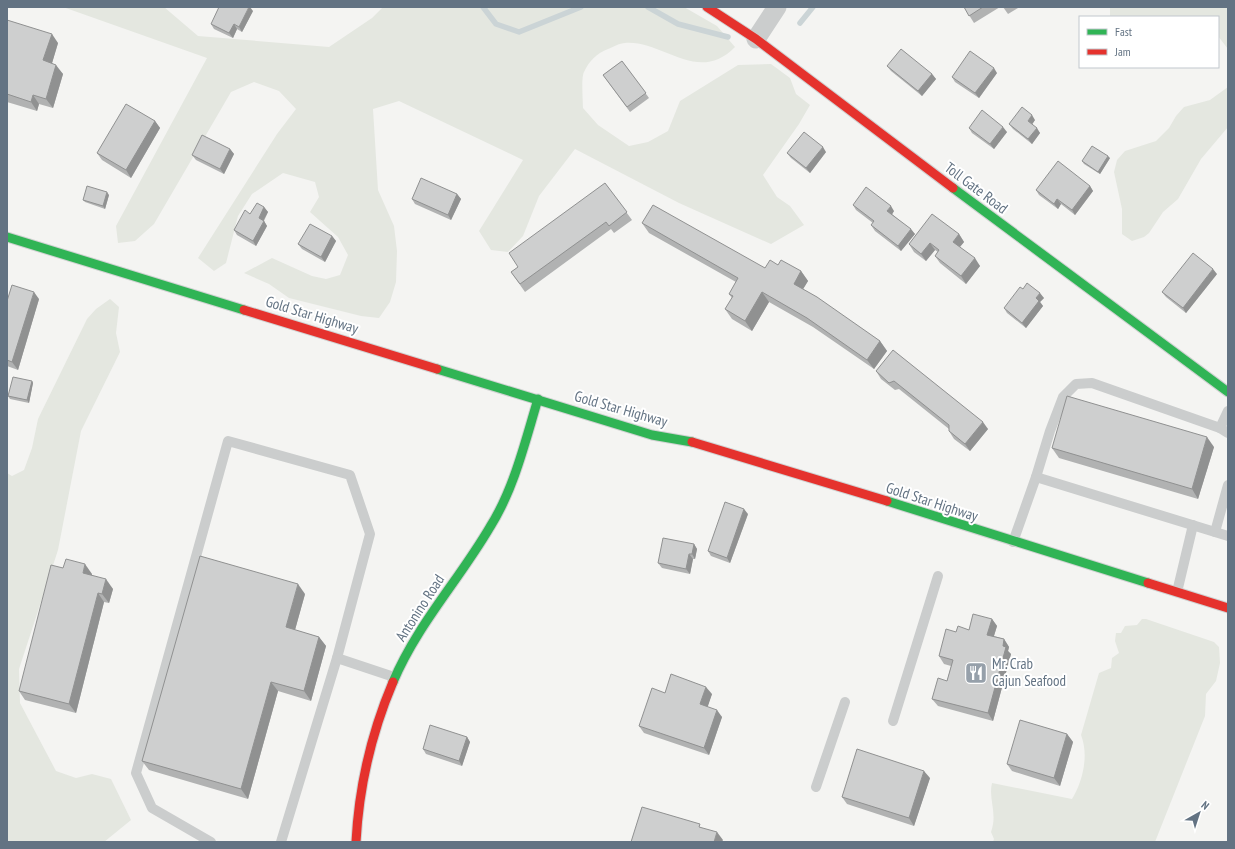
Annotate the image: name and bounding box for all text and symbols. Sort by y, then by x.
legend [1079,16,1219,68]
text: Fast [1115,24,1133,39]
text: Jam [1114,44,1131,59]
street label: Toll Gate Road [941,158,1012,218]
street label: Gold Star Highway [264,291,361,338]
street label: Gold Star Highway [573,386,670,431]
street label: Gold Star Highway [884,478,981,525]
street label: Antonino Road [391,571,448,645]
place label: Mr. Crab Cajun Seafood [992,654,1066,690]
restaurant icon: Mr. Crab Cajun Seafood [963,660,989,686]
north arrow [1179,793,1219,833]
text: N [1199,798,1212,813]

